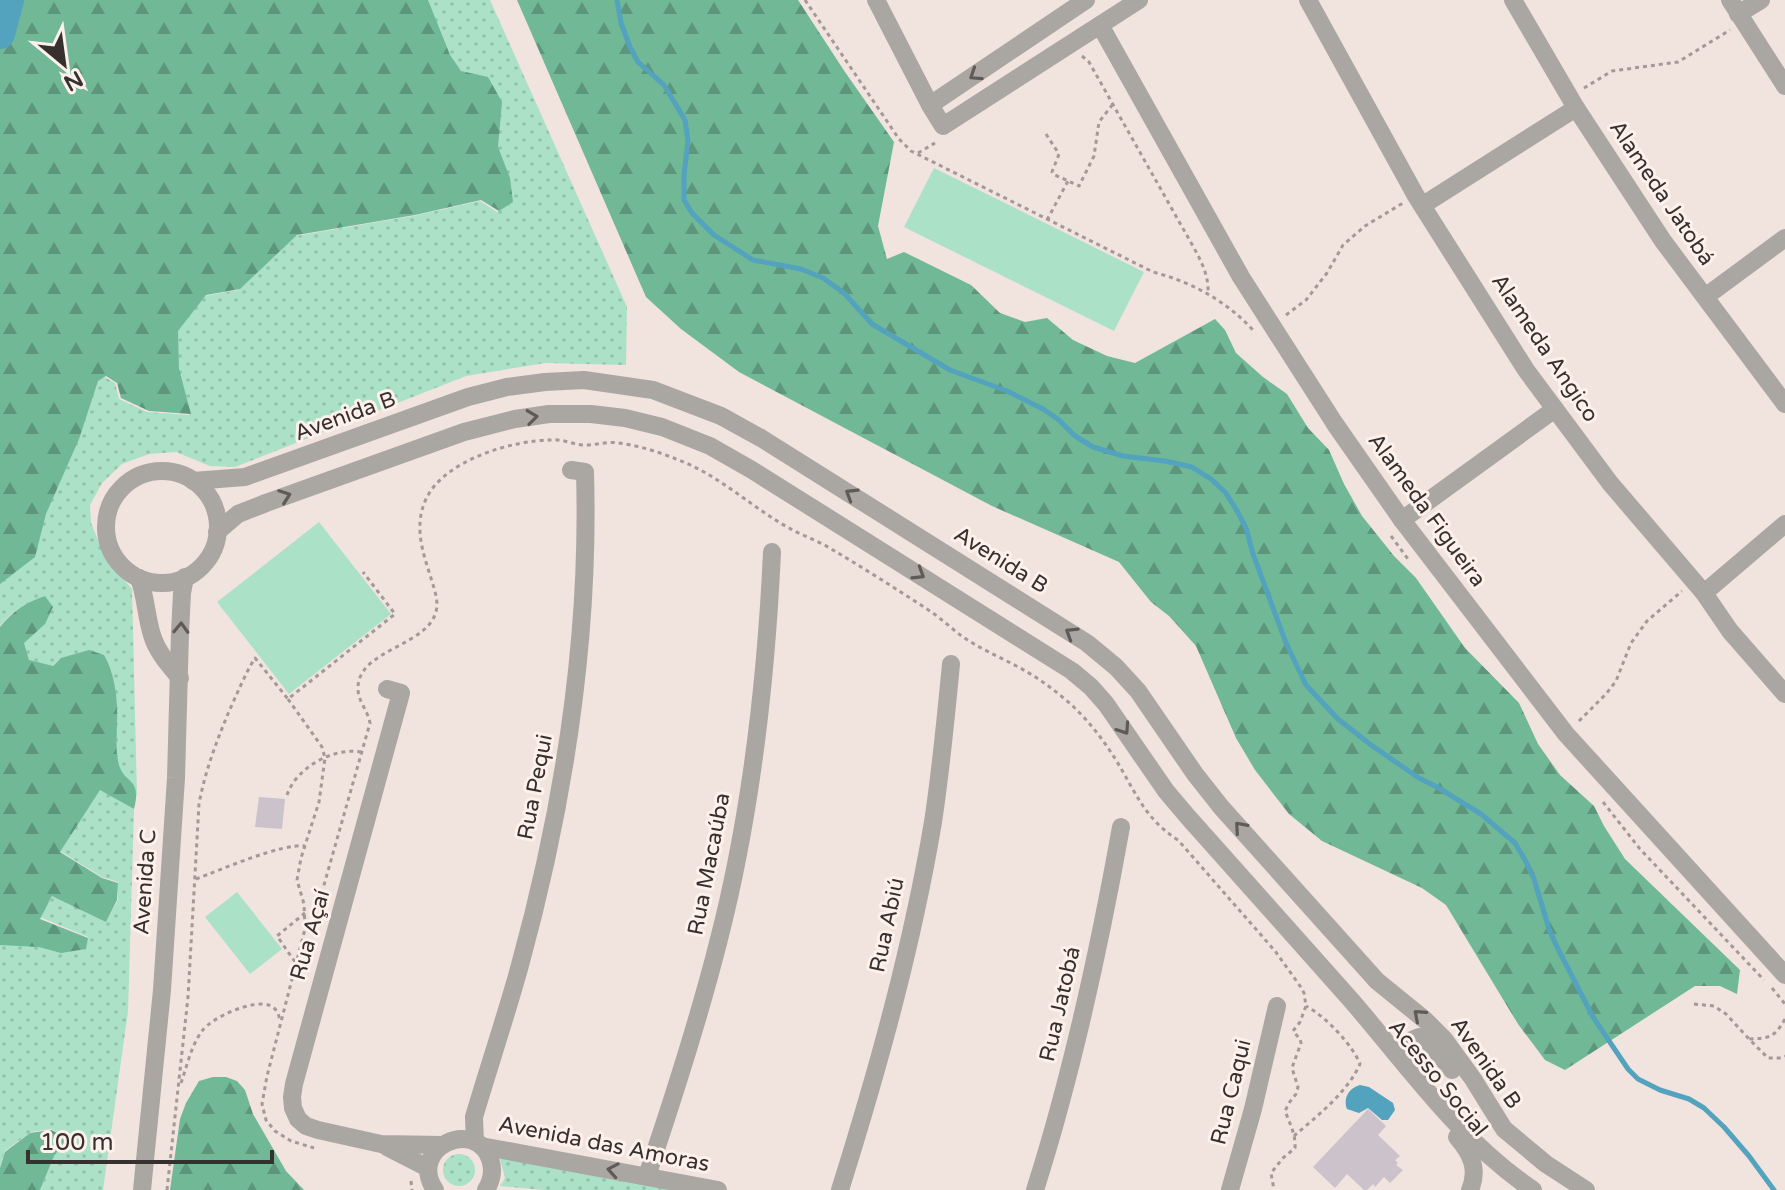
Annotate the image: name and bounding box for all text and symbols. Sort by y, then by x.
north arrow [24,24,104,104]
text: N [59,65,87,96]
one-way arrow [970,65,984,80]
street label: Alameda Jatobá [1604,116,1720,270]
street label: Alameda Angico [1486,269,1604,427]
street label: Avenida B [291,386,399,446]
one-way arrow [526,408,539,425]
street label: Alameda Figueira [1363,428,1491,592]
one-way arrow [277,489,291,506]
one-way arrow [845,489,860,504]
street label: Avenida B [949,521,1053,599]
one-way arrow [910,564,925,579]
one-way arrow [172,621,189,634]
one-way arrow [1065,627,1080,642]
one-way arrow [1115,720,1130,734]
street label: Rua Pequi [512,732,558,842]
street label: Rua Macaúba [682,791,736,937]
one-way arrow [1235,822,1249,837]
street label: Avenida C [128,828,162,936]
street label: Rua Abiú [864,875,910,975]
street label: Rua Açaí [285,887,335,983]
street label: Rua Jatobá [1034,944,1086,1064]
one-way arrow [1413,1010,1428,1025]
street label: Avenida B [1445,1012,1527,1114]
street label: Acesso Social [1383,1014,1493,1142]
street label: Rua Caqui [1205,1037,1257,1147]
street label: Avenida das Amoras [496,1111,712,1177]
scale bar [28,1114,272,1164]
text: 100 m [40,1128,114,1157]
one-way arrow [607,1162,620,1179]

